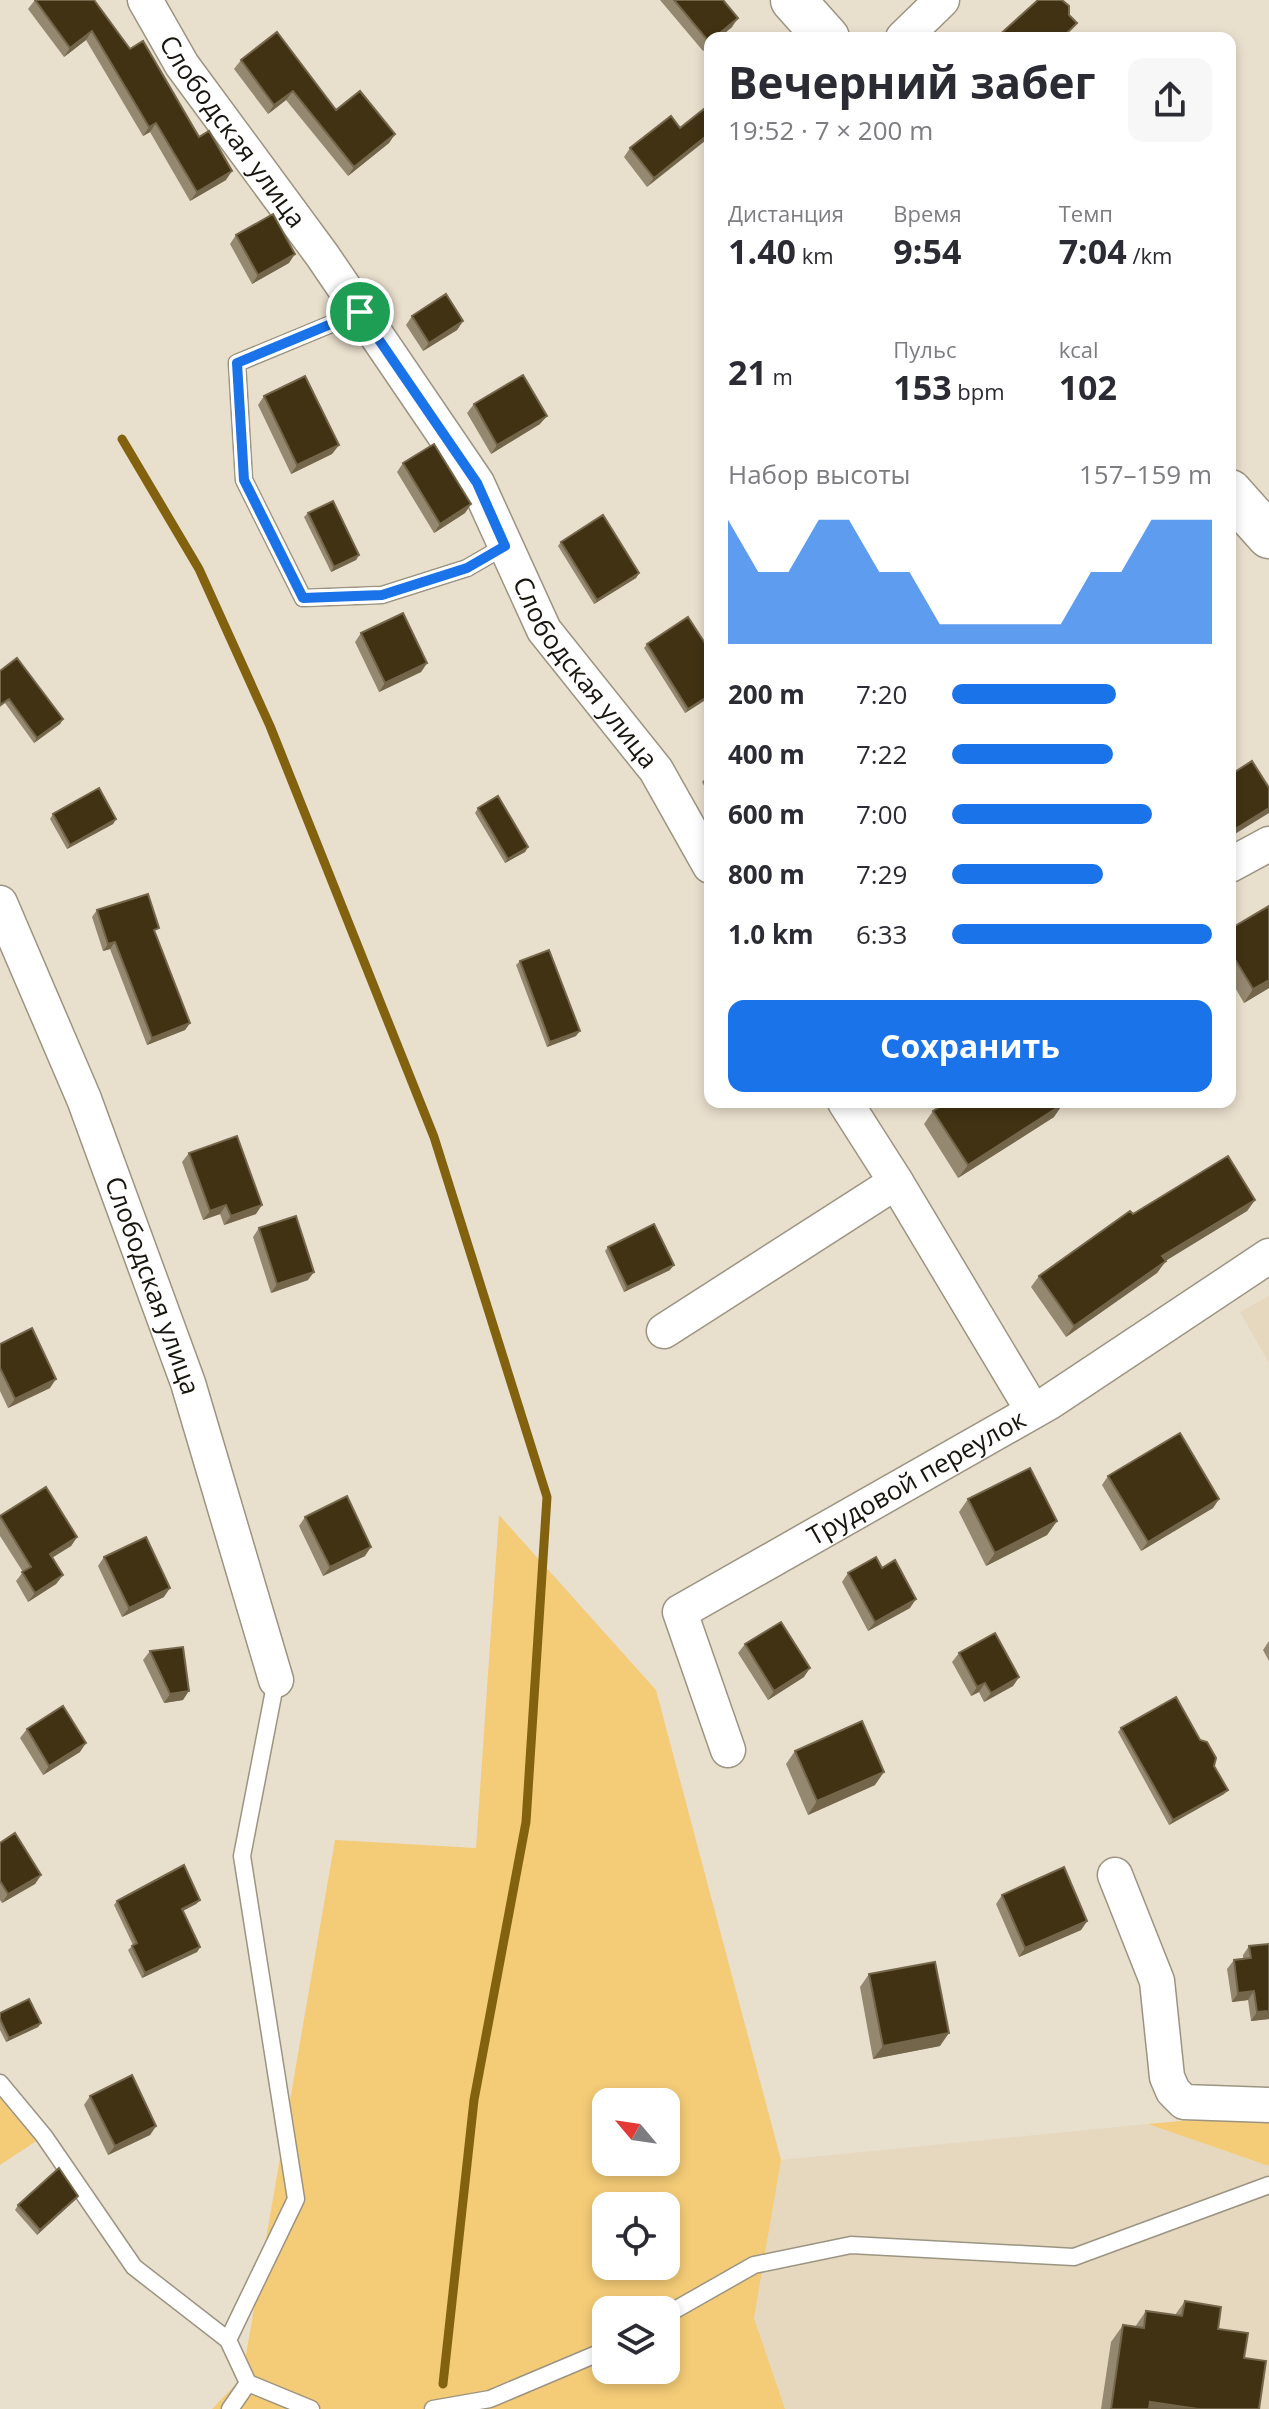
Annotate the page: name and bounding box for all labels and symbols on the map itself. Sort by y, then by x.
street label: Слободская улица [152,28,315,235]
pin [326,278,394,346]
street label: Слободская улица [505,570,667,776]
street label: Слободская улица [97,1171,209,1399]
street label: Трудовой переулок [800,1400,1032,1553]
north arrow [592,2088,680,2176]

